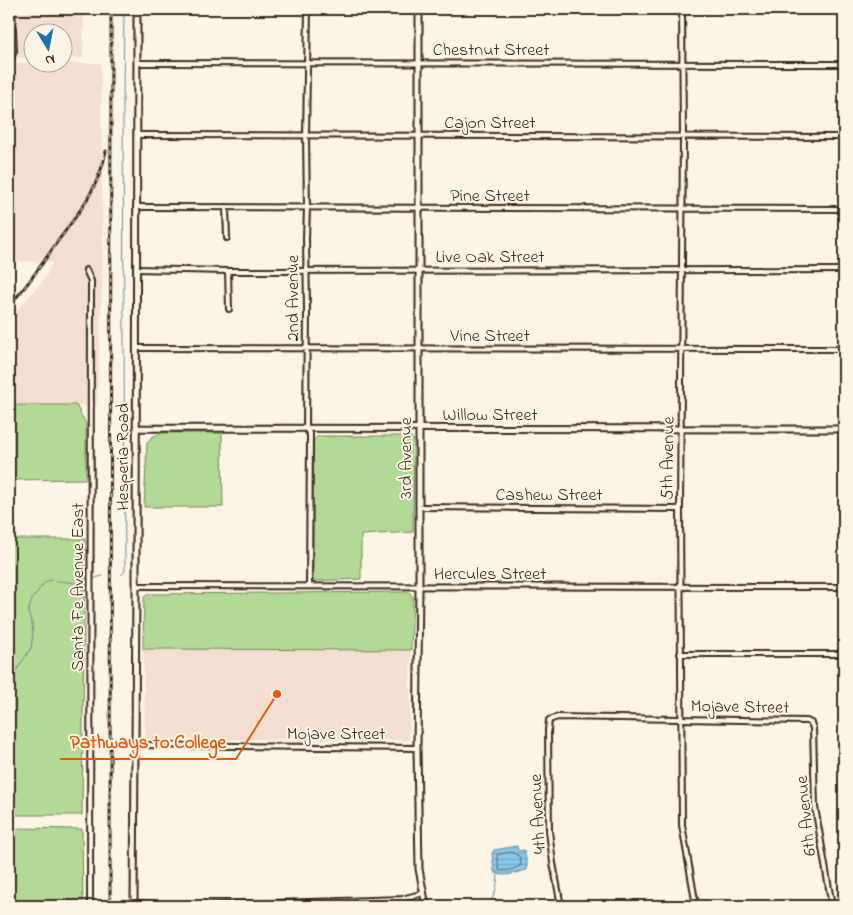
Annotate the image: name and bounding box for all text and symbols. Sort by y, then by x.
north arrow [22,22,72,72]
street label: Chestnut Street [433,38,549,64]
text: N [44,48,56,70]
street label: Cajon Street [444,111,536,137]
street label: Pine Street [450,184,530,210]
street label: Live Oak Street [435,245,545,271]
street label: 2nd Avenue [281,254,307,341]
street label: Vine Street [449,324,530,350]
street label: Hesperia Road [111,403,137,511]
street label: Willow Street [442,403,538,429]
street label: 5th Avenue [655,415,683,500]
street label: 3rd Avenue [394,416,420,499]
street label: Cashew Street [495,483,603,509]
street label: Santa Fe Avenue East [66,503,92,671]
street label: Hercules Street [434,562,546,588]
street label: Mojave Street [690,694,790,722]
street label: Mojave Street [287,722,385,748]
callout: Pathways to College [60,725,236,759]
text: Pathways to College [70,730,226,759]
street label: 4th Avenue [524,772,554,855]
street label: 6th Avenue [790,773,824,857]

